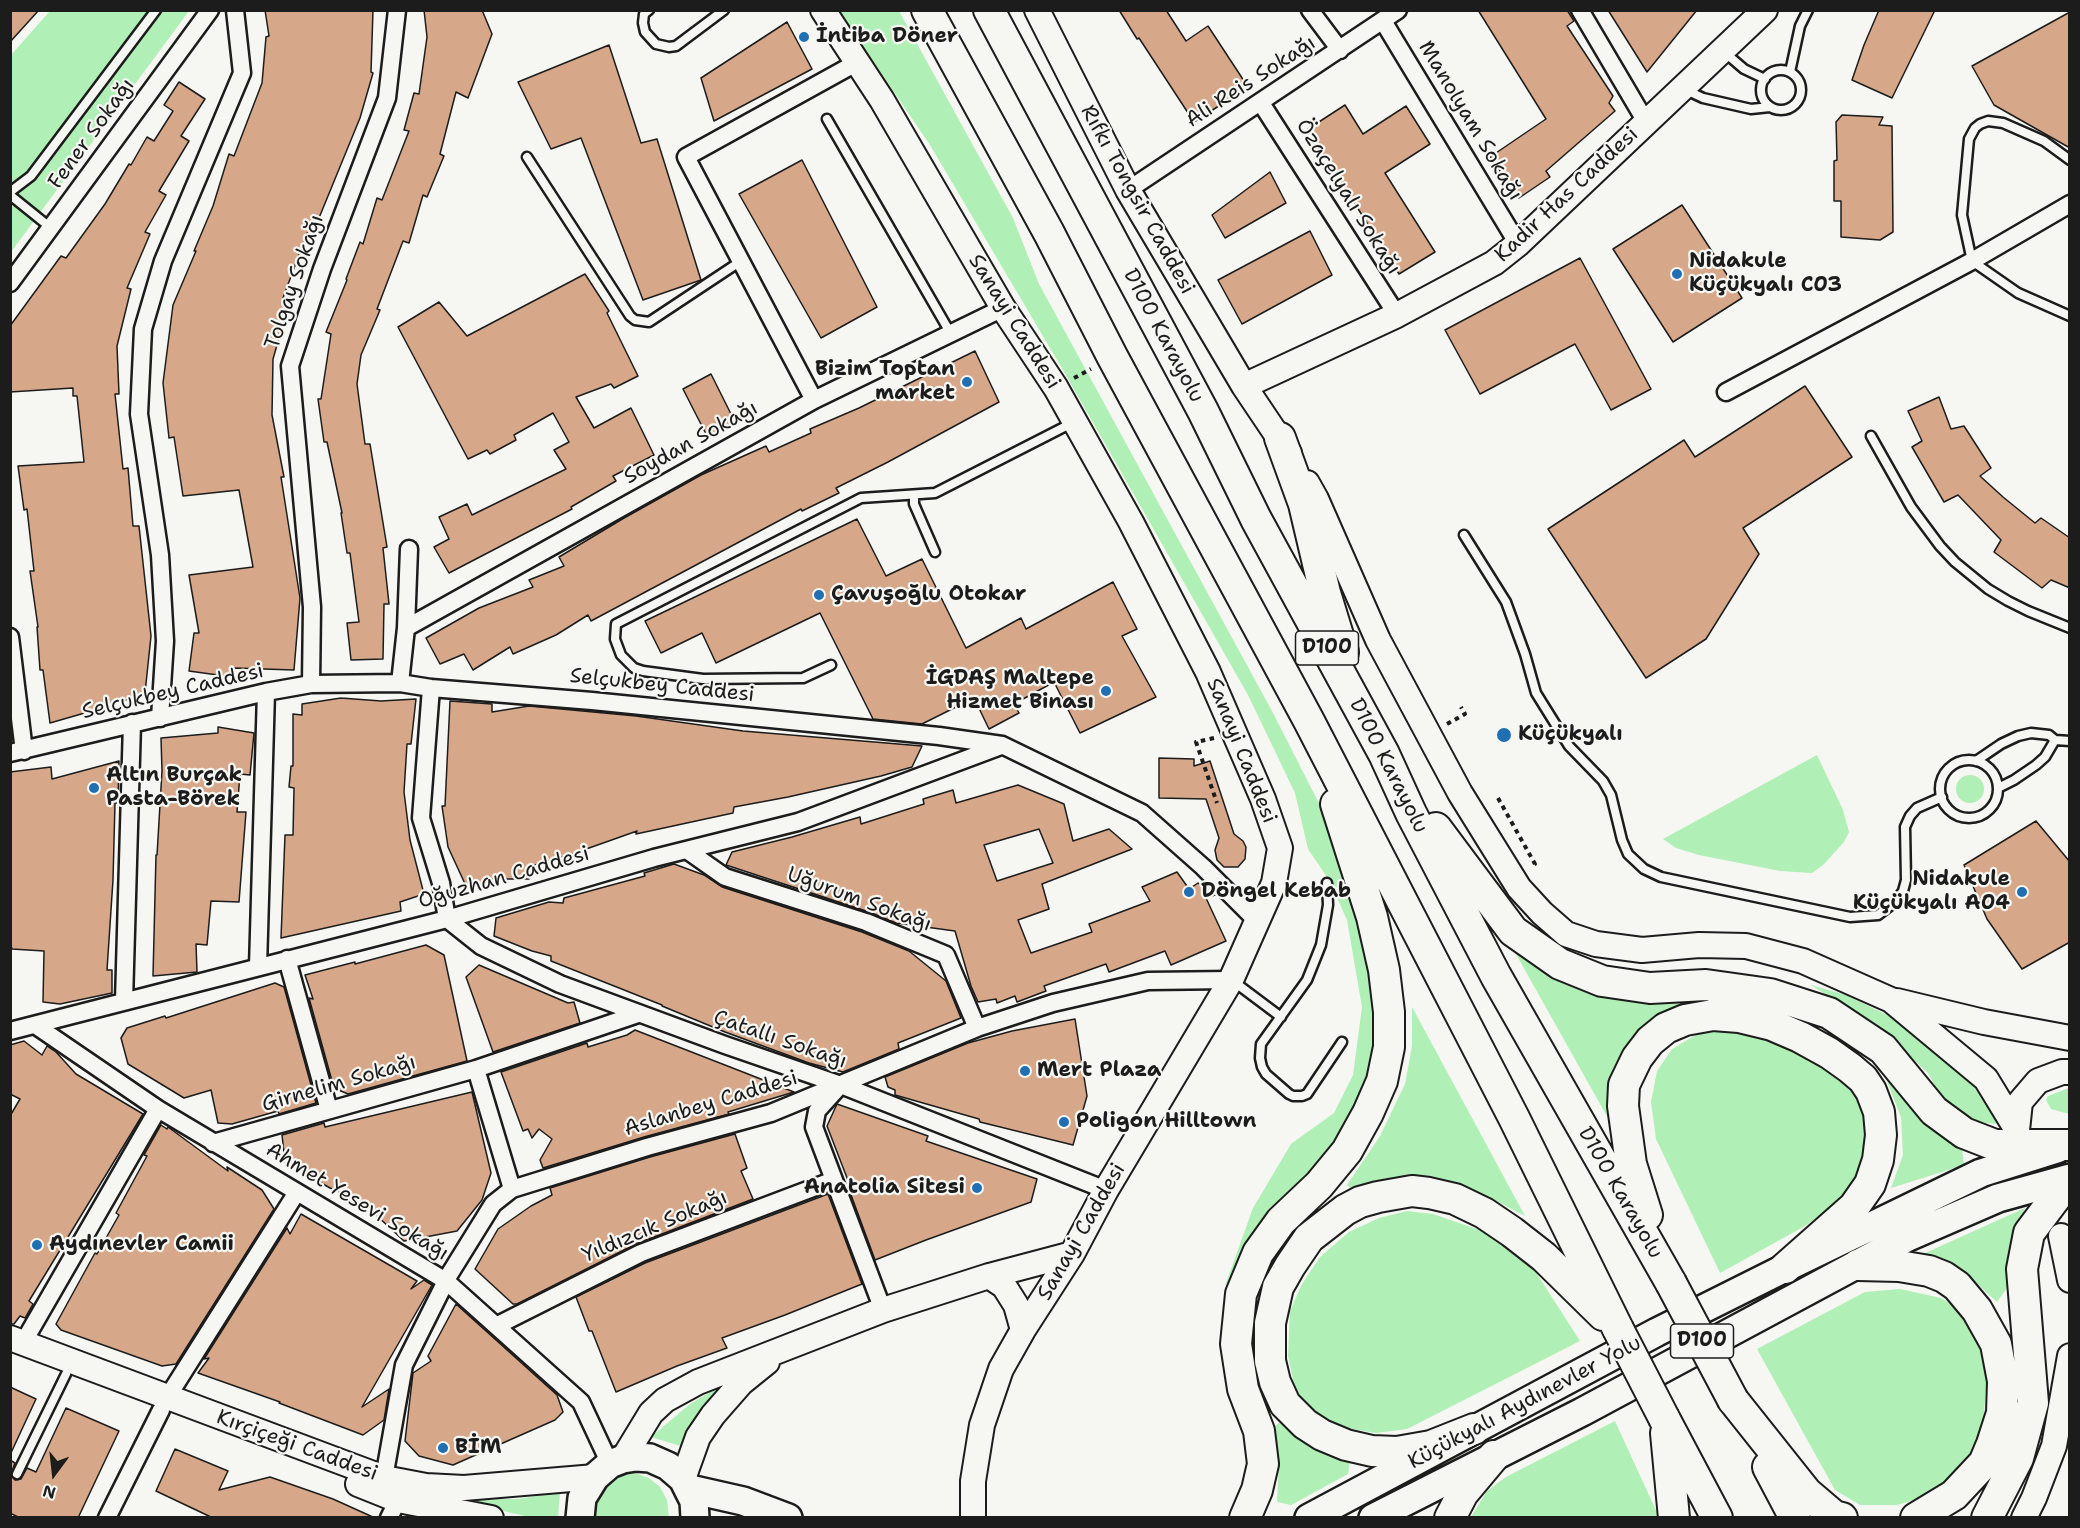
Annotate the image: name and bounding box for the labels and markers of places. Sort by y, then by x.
place label: İntiba Döner [816,24,958,50]
marker: İntiba Döner [797,30,811,44]
place label: Nidakule Küçükyalı C03 [1689,249,1842,299]
marker: Nidakule Küçükyalı C03 [1670,267,1684,281]
place label: Bizim Toptan market [815,357,955,407]
marker: Bizim Toptan market [960,375,974,389]
place label: Çavuşoğlu Otokar [831,582,1026,608]
marker: Çavuşoğlu Otokar [812,588,826,602]
place label: İGDAŞ Maltepe Hizmet Binası [926,666,1094,716]
marker: İGDAŞ Maltepe Hizmet Binası [1099,684,1113,698]
place label: Küçükyalı [1518,722,1623,748]
marker: Küçükyalı [1495,726,1513,744]
place label: Altın Burçak Pasta-Börek [106,763,242,813]
marker: Altın Burçak Pasta-Börek [87,781,101,795]
place label: Nidakule Küçükyalı A04 [1853,867,2010,917]
place label: Döngel Kebab [1201,879,1351,905]
marker: Döngel Kebab [1182,885,1196,899]
marker: Nidakule Küçükyalı A04 [2015,885,2029,899]
place label: Mert Plaza [1037,1058,1161,1084]
marker: Mert Plaza [1018,1064,1032,1078]
place label: Poligon Hilltown [1076,1109,1256,1135]
marker: Poligon Hilltown [1057,1115,1071,1129]
place label: Anatolia Sitesi [804,1175,965,1201]
marker: Anatolia Sitesi [970,1181,984,1195]
place label: Aydınevler Camii [49,1232,234,1258]
marker: Aydınevler Camii [30,1238,44,1252]
place label: BİM [455,1435,501,1461]
marker: BİM [436,1441,450,1455]

